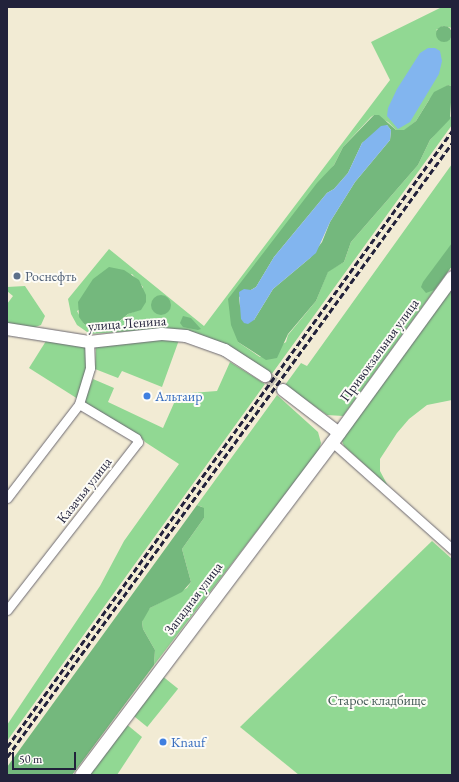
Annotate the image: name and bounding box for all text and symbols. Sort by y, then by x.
place label: Роснефть [25,268,77,284]
marker: Роснефть [12,271,22,281]
street label: Привокзальная улица [336,295,422,405]
street label: улица Ленина [87,312,167,334]
place label: Альтаир [155,388,202,404]
marker: Альтаир [142,391,152,401]
street label: Казачья улица [53,454,115,526]
street label: Западная улица [160,558,226,638]
park label: Старое кладбище [328,692,426,708]
place label: Knauf [171,734,205,750]
marker: Knauf [158,737,168,747]
scale bar [14,744,78,770]
text: 50 m [19,751,42,767]

